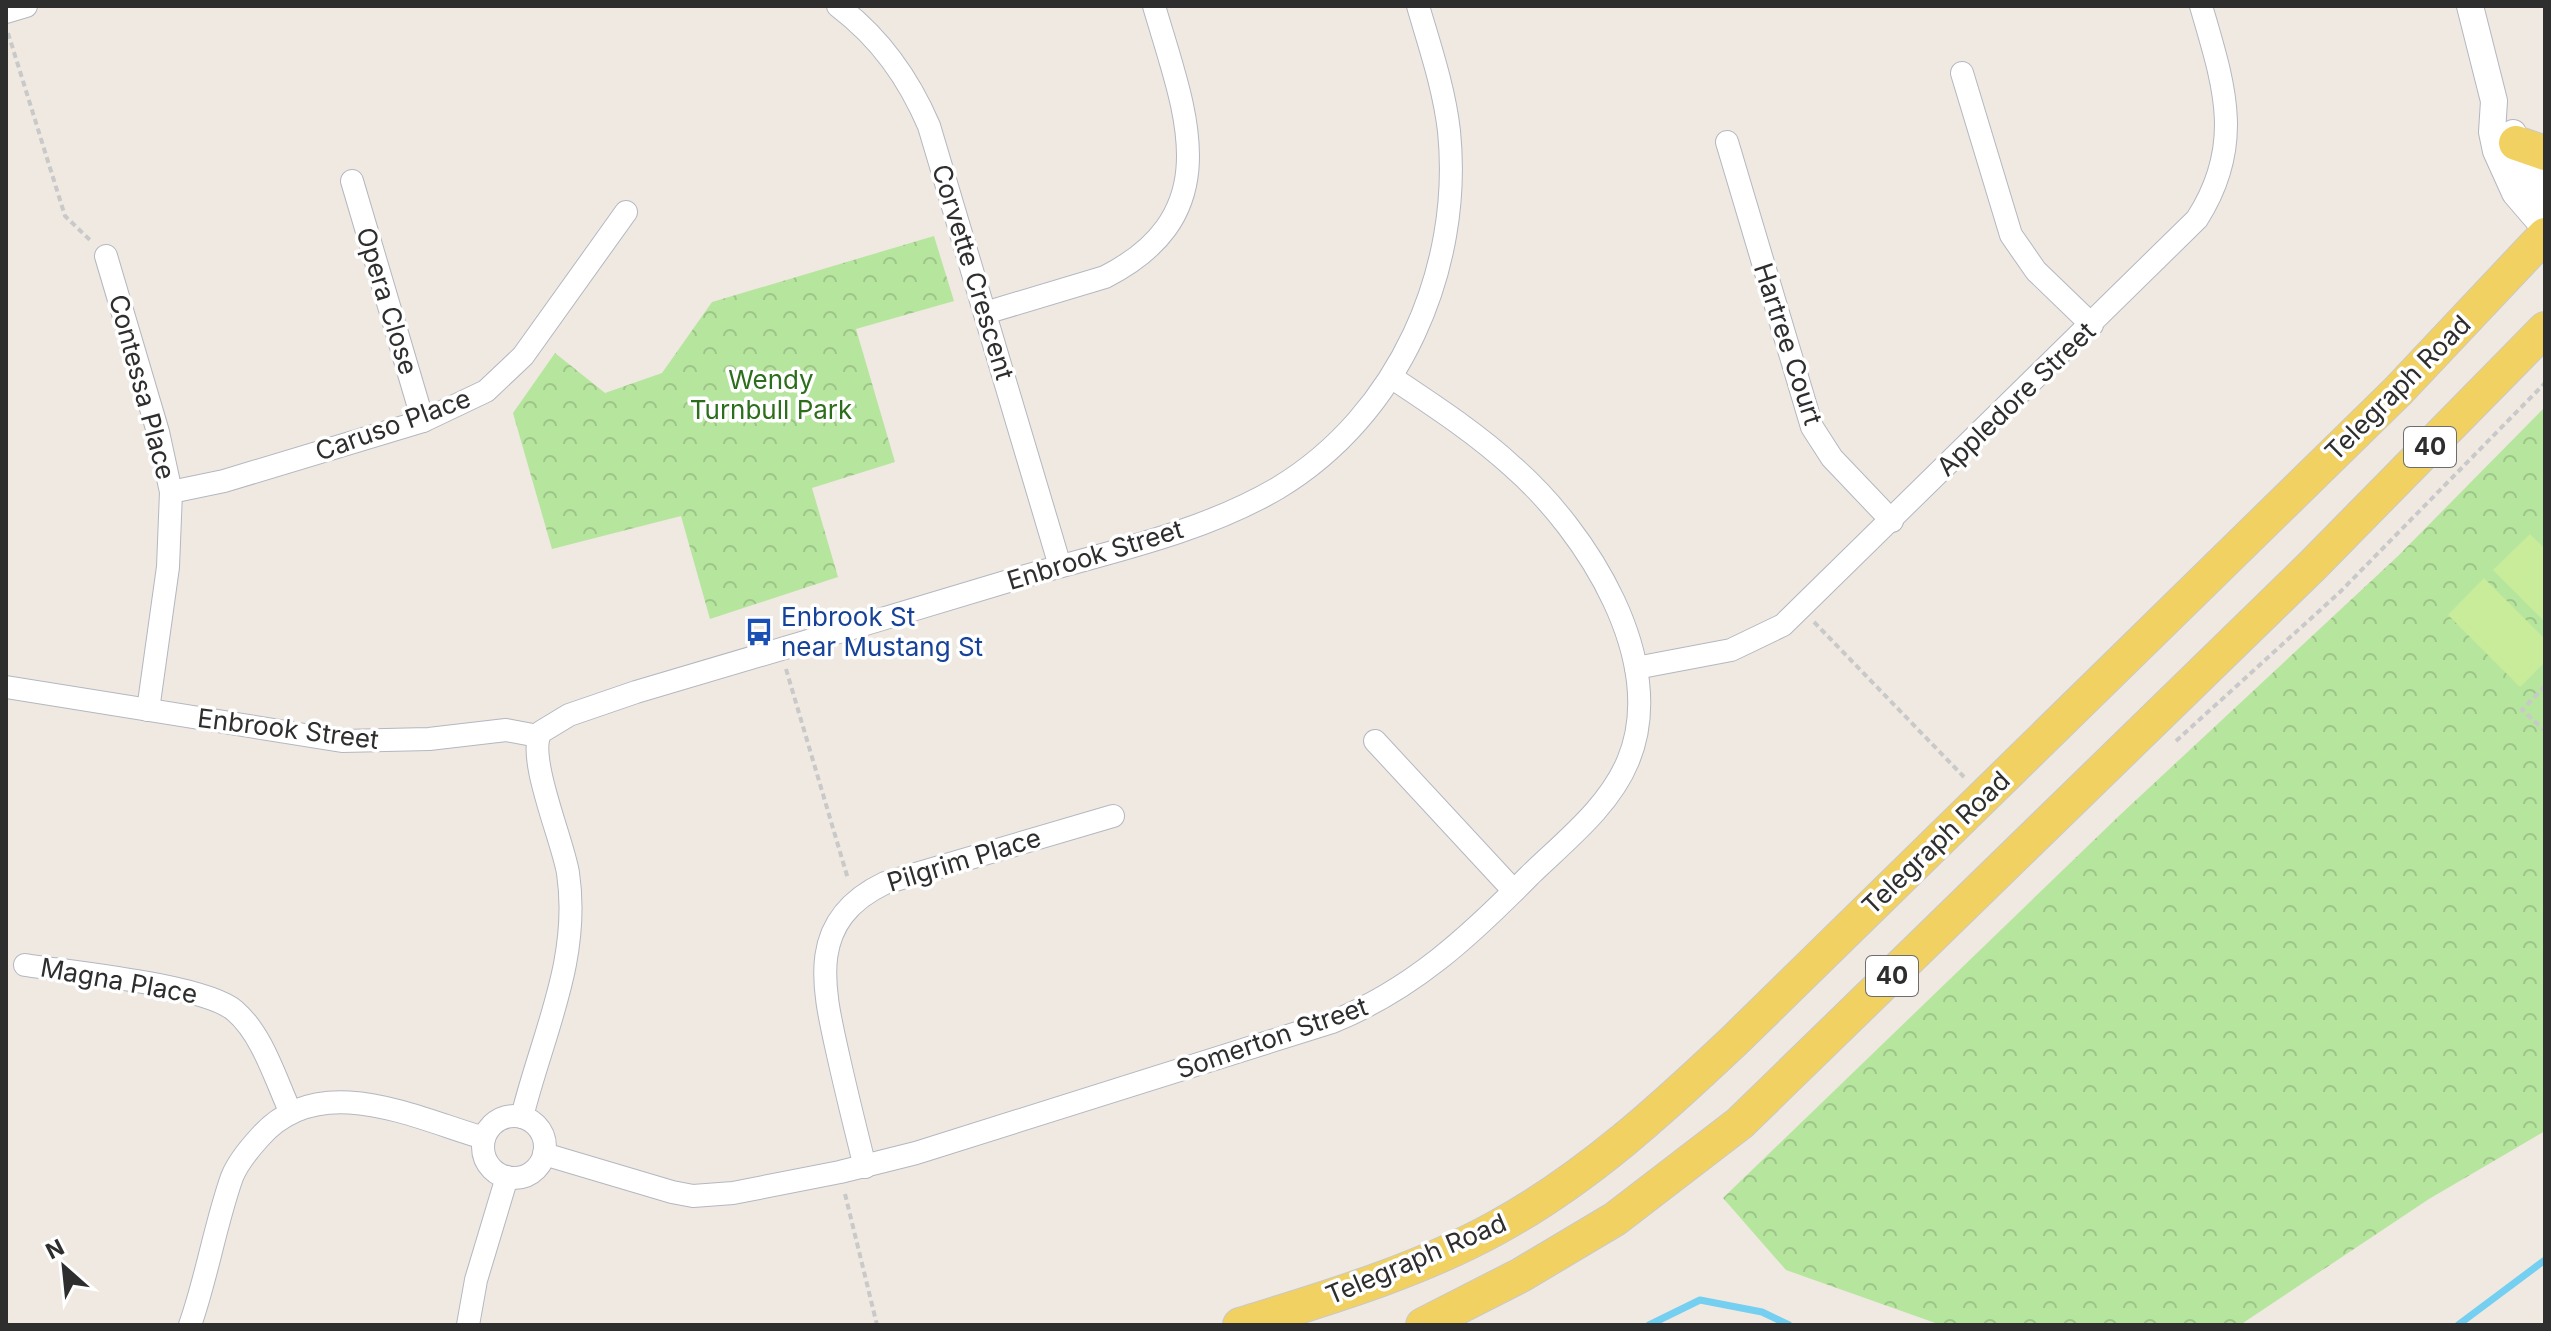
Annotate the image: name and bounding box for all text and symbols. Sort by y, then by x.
street label: Corvette Crescent [926,160,1021,383]
street label: Opera Close [350,223,425,378]
street label: Hartree Court [1748,259,1829,429]
street label: Contessa Place [103,291,182,483]
street label: Telegraph Road [2318,308,2477,467]
street label: Appledore Street [1930,315,2101,482]
park label: Wendy Turnbull Park [690,364,852,425]
street label: Caruso Place [311,382,475,467]
road number: 40 [2404,427,2456,467]
street label: Enbrook Street [1003,513,1187,596]
place label: Enbrook St near Mustang St [781,601,983,662]
bus stop icon: Enbrook St near Mustang St [744,617,774,647]
street label: Enbrook Street [196,702,380,755]
street label: Telegraph Road [1855,764,2016,921]
street label: Pilgrim Place [883,821,1045,898]
street label: Magna Place [38,951,200,1010]
road number: 40 [1866,956,1918,996]
street label: Somerton Street [1172,990,1372,1085]
street label: Telegraph Road [1321,1207,1511,1311]
north arrow [24,1227,104,1307]
text: N [42,1234,68,1265]

